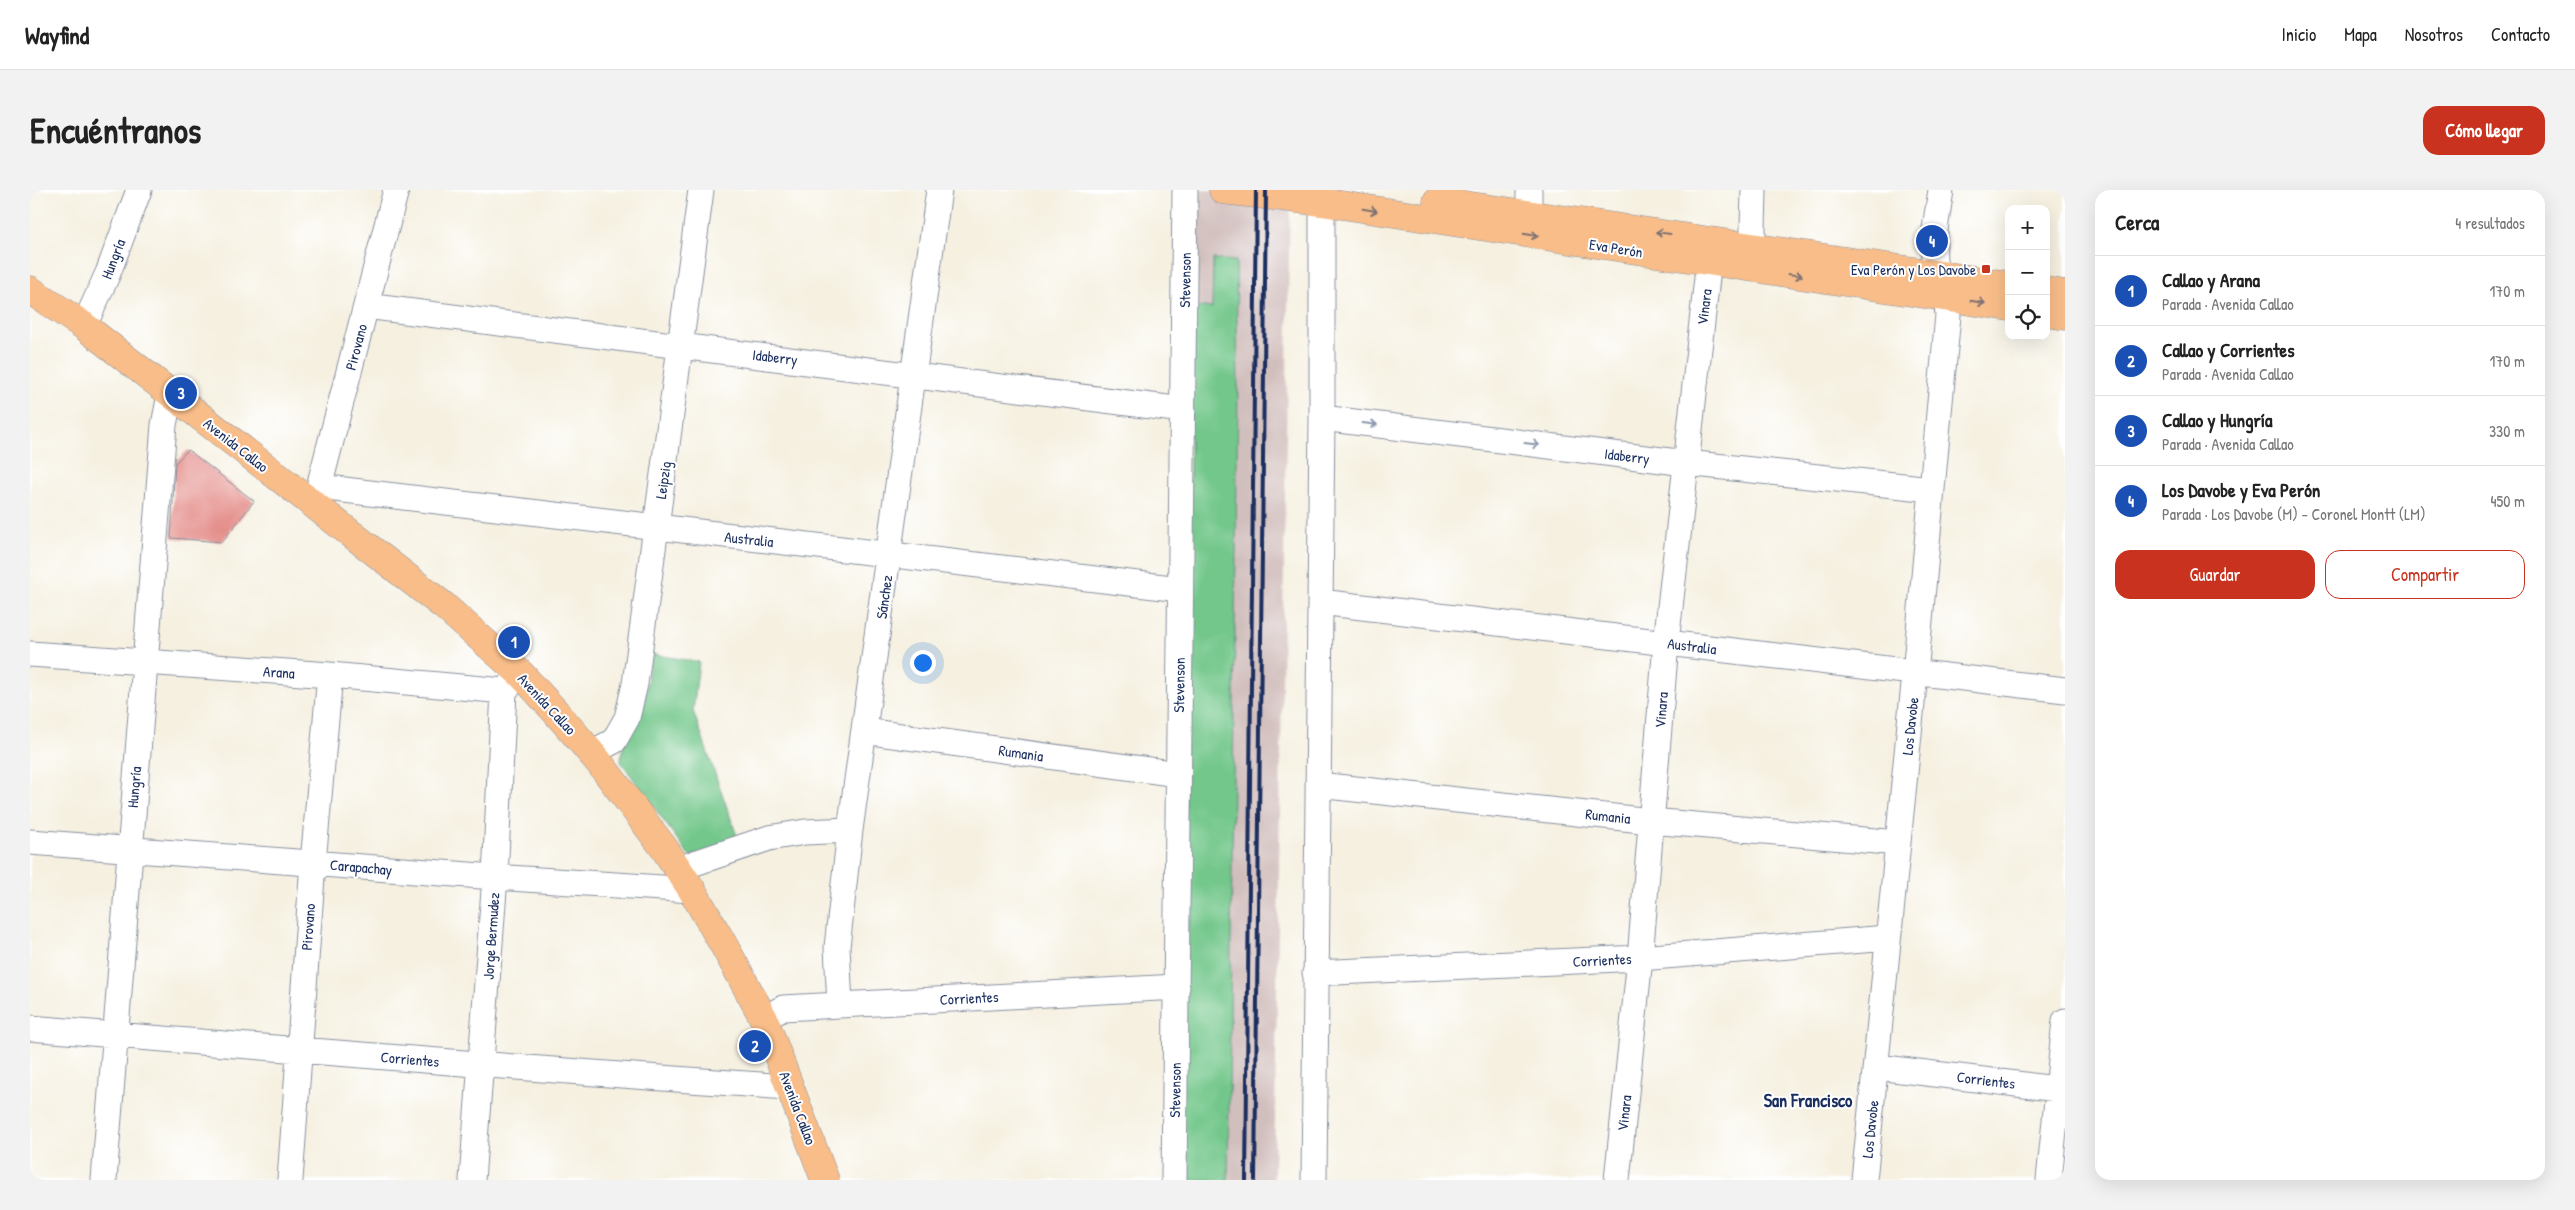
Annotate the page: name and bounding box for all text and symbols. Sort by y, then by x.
text: Wayfind [25,19,89,51]
text: Inicio [2282,22,2316,47]
text: Mapa [2344,22,2377,47]
text: Nosotros [2405,22,2463,47]
text: Contacto [2491,22,2550,47]
button: Cómo llegar [2423,106,2545,155]
text: Encuéntranos [30,107,201,154]
one-way arrow [1362,205,1378,215]
map controls [2005,205,2050,340]
button: + [2005,205,2050,250]
text: Cerca [2115,208,2159,237]
text: 4 resultados [2455,212,2525,234]
pin: 4 [1916,222,1948,260]
one-way arrow [1656,228,1672,238]
one-way arrow [1522,230,1538,240]
street label: Eva Perón [1588,233,1644,263]
street label: Hungría [96,236,130,282]
button: − [2005,250,2050,295]
street label: Stevenson [1174,252,1196,308]
place label: Eva Perón y Los Davobe [1851,259,1976,280]
marker: Eva Perón y Los Davobe [1980,263,1992,275]
text: Callao y Arana [2162,267,2260,293]
one-way arrow [1787,270,1803,280]
text: 1 [2128,280,2134,302]
text: 170 m [2490,280,2525,302]
street label: Vinara [1691,288,1717,326]
text: Parada · Avenida Callao [2162,293,2294,315]
button: locate [2005,295,2050,340]
one-way arrow [1969,298,1985,308]
street label: Pirovano [340,322,372,372]
text: Callao y Corrientes [2162,337,2294,363]
street label: Idaberry [751,344,799,370]
text: 2 [2127,350,2135,372]
text: 170 m [2490,350,2525,372]
text: Parada · Avenida Callao [2162,363,2294,385]
pin: 3 [165,374,197,412]
text: Callao y Hungría [2162,407,2273,433]
street label: Avenida Callao [199,413,273,477]
one-way arrow [1362,419,1378,429]
text: 3 [2127,420,2135,442]
text: 330 m [2489,420,2525,442]
text: Parada · Avenida Callao [2162,433,2294,455]
one-way arrow [1523,439,1539,449]
street label: Idaberry [1603,443,1651,469]
street label: Leipzig [650,460,676,500]
text: Los Davobe y Eva Perón [2162,477,2320,503]
text: 4 [2128,490,2134,512]
text: 450 m [2491,490,2525,512]
text: Parada · Los Davobe (M) - Coronel Montt (LM) [2162,503,2425,525]
street label: Australia [723,526,775,552]
button: Guardar [2115,550,2315,599]
button: Compartir [2325,550,2525,599]
street label: Sánchez [871,573,898,620]
pin: 1 [498,623,530,661]
street label: Australia [1666,633,1718,659]
your location [910,650,936,676]
street label: Stevenson [1168,657,1190,713]
street label: Arana [262,660,296,684]
street label: Avenida Callao [513,669,581,739]
street label: Vinara [1649,691,1673,729]
street label: Los Davobe [1897,696,1923,756]
street label: Rumania [997,739,1045,767]
street label: Hungría [122,765,146,809]
street label: Rumania [1585,803,1632,829]
street label: Carapachay [329,854,393,880]
street label: Jorge Bermudez [477,891,505,980]
street label: Pirovano [296,903,320,951]
street label: Corrientes [1572,948,1632,972]
street label: Corrientes [939,986,999,1010]
pin: 2 [739,1027,771,1065]
street label: Corrientes [380,1046,440,1072]
street label: Stevenson [1164,1062,1186,1118]
street label: Corrientes [1956,1066,2017,1094]
street label: Avenida Callao [774,1068,822,1148]
district label: San Francisco [1764,1088,1853,1113]
street label: Vinara [1612,1094,1636,1132]
street label: Los Davobe [1857,1099,1883,1159]

